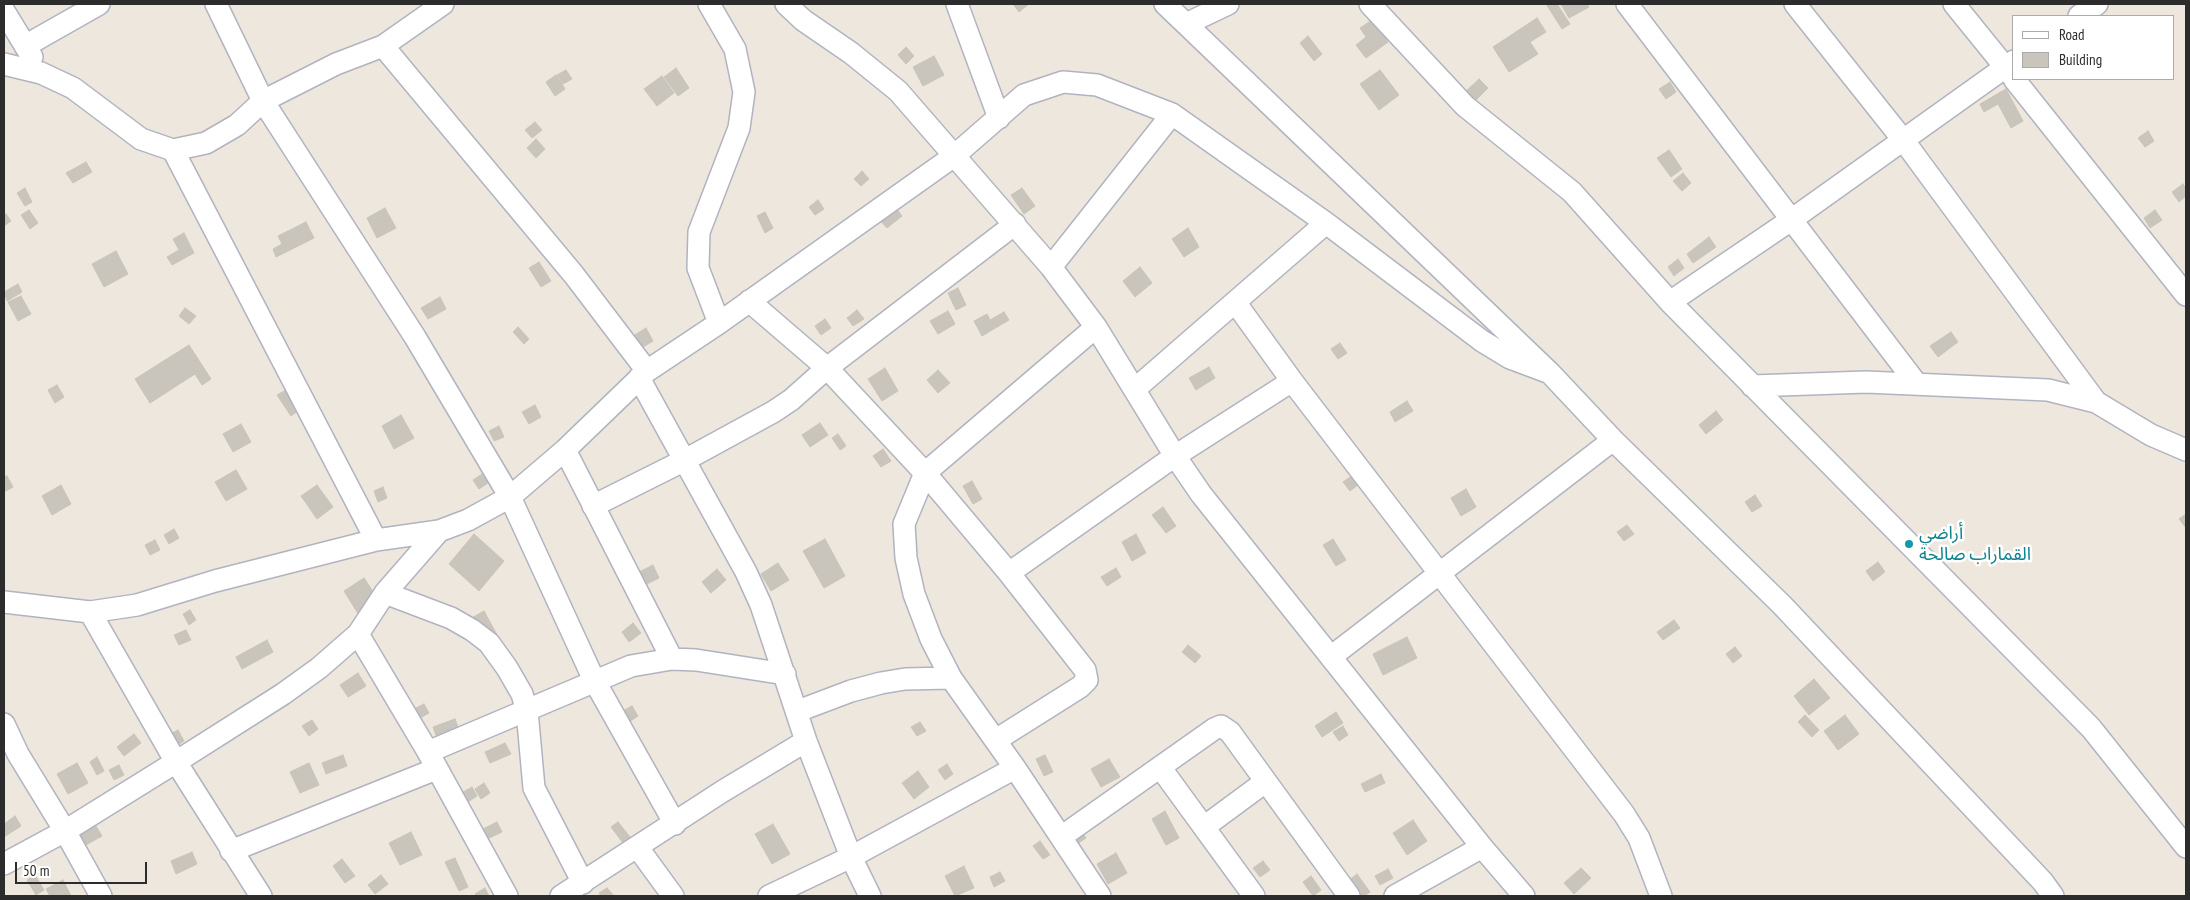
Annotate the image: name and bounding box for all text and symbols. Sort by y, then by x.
legend [2012,15,2175,80]
text: Road [2059,25,2085,44]
text: Building [2059,50,2102,69]
place label: أراضي القماراب صالحة [1919,523,2031,566]
marker: أراضي القماراب صالحة [1903,538,1915,550]
scale bar [18,852,150,884]
text: 50 m [23,861,49,880]

